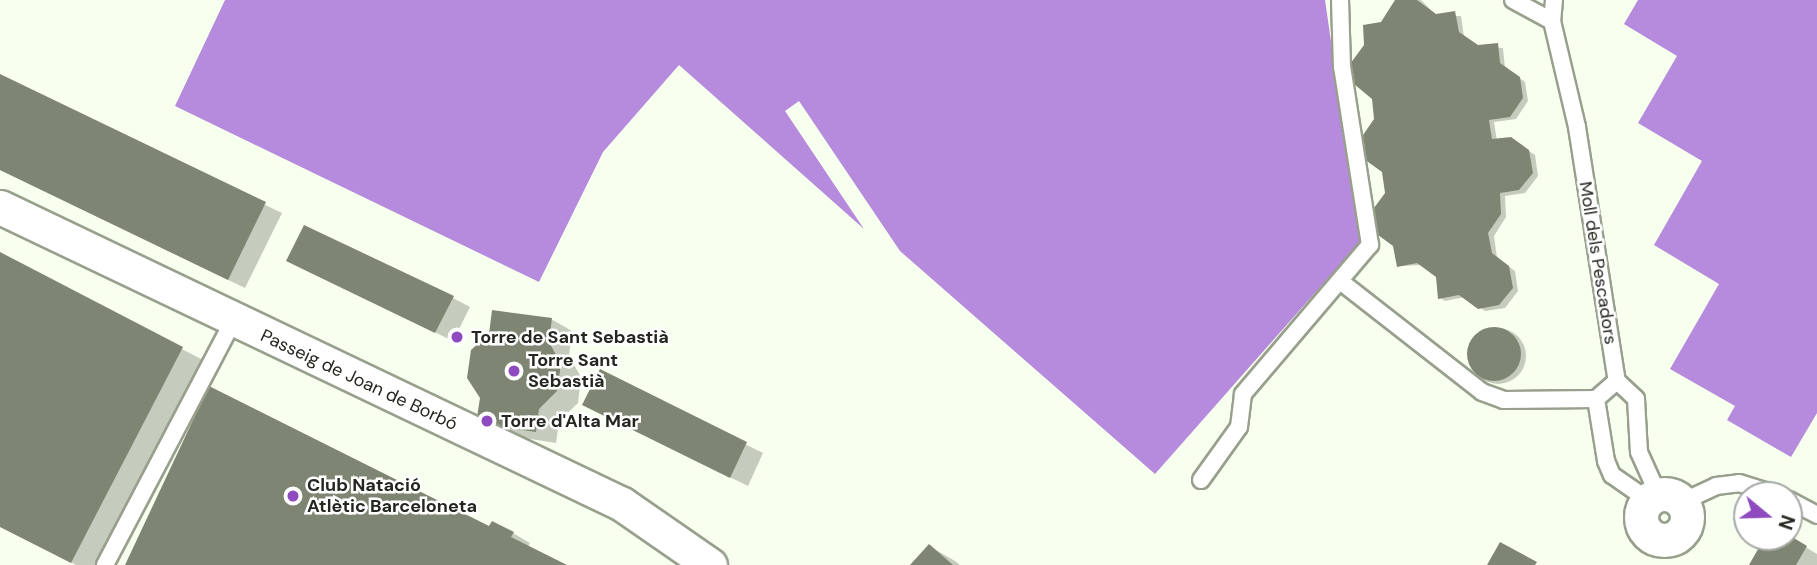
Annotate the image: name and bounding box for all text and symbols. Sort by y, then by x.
street label: Moll dels Pescadors [1574,180,1622,346]
street label: Passeig de Joan de Borbó [257,325,461,435]
place label: Torre de Sant Sebastià [471,326,669,348]
marker: Torre de Sant Sebastià [449,329,465,345]
place label: Torre Sant Sebastià [528,350,618,392]
marker: Torre Sant Sebastià [506,363,522,379]
place label: Torre d'Alta Mar [501,410,639,432]
marker: Torre d'Alta Mar [479,413,495,429]
place label: Club Natació Atlètic Barceloneta [307,475,477,518]
north arrow [1733,481,1803,551]
marker: Club Natació Atlètic Barceloneta [285,488,301,504]
text: N [1772,512,1801,533]

